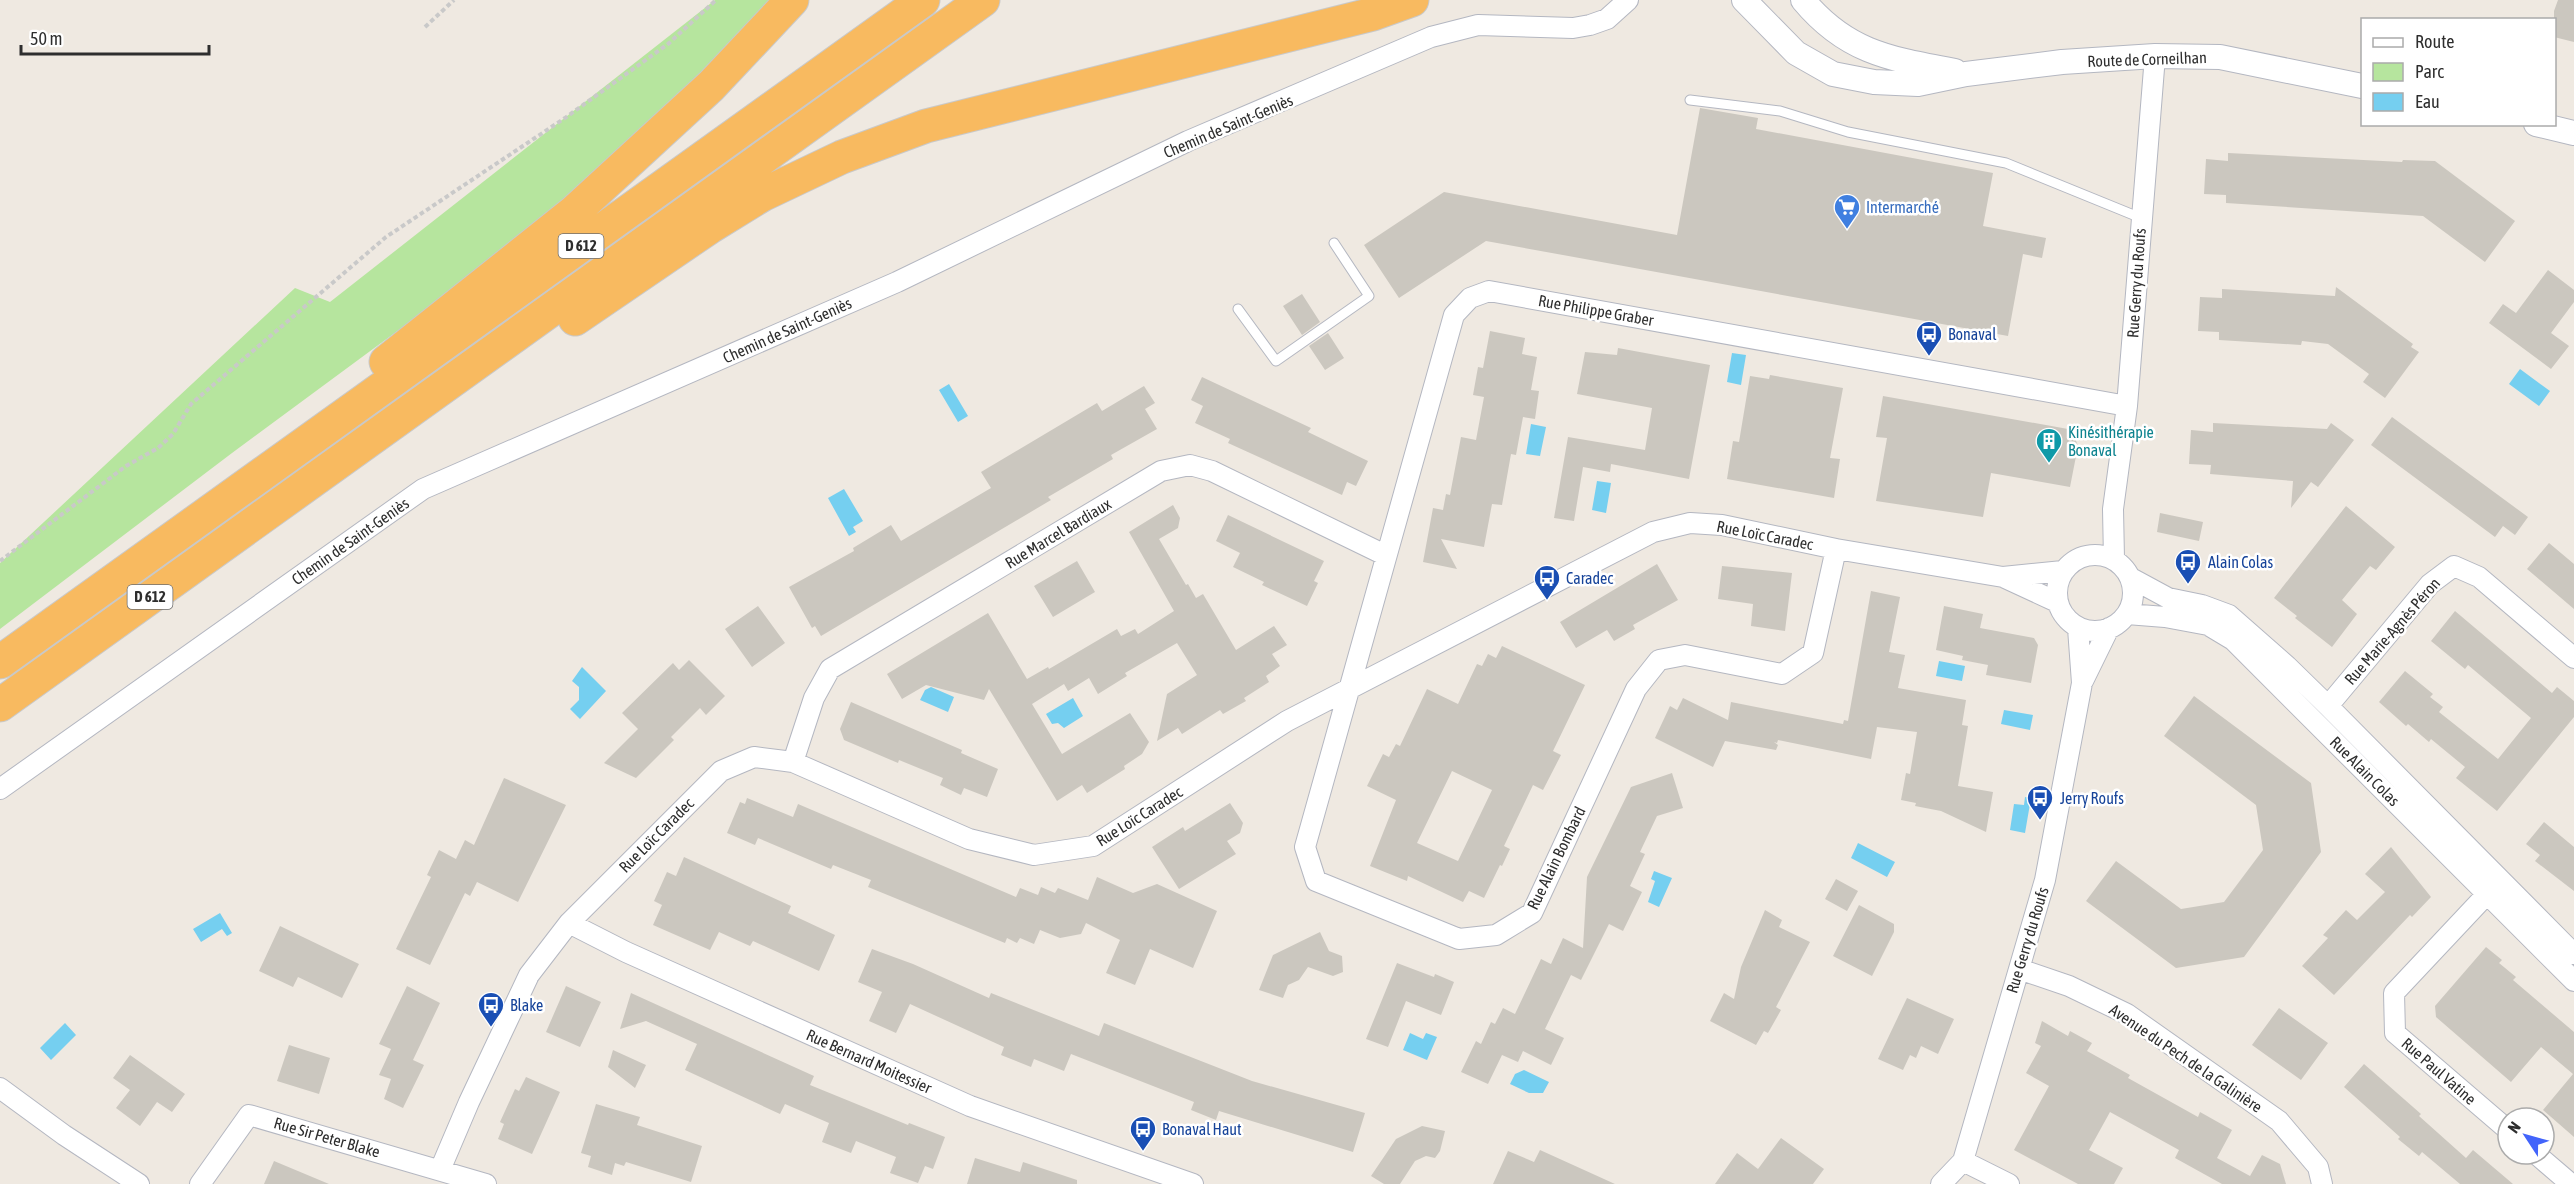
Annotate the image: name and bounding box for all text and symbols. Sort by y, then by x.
scale bar [21,18,208,56]
legend [2361,18,2556,126]
text: 50 m [30,28,62,49]
text: Route [2415,31,2454,52]
street label: Route de Corneilhan [2087,48,2207,70]
text: Parc [2415,61,2444,82]
street label: Chemin de Saint-Geniès [1161,90,1296,161]
text: Eau [2415,91,2440,112]
supermarket icon: Intermarché [1832,192,1862,230]
place label: Intermarché [1866,198,1939,216]
street label: Rue Gerry du Roufs [2123,227,2150,339]
road number: D 612 [558,234,604,258]
street label: Rue Philippe Graber [1537,291,1655,330]
street label: Chemin de Saint-Geniès [720,293,854,366]
bus stop icon: Bonaval [1914,319,1944,357]
place label: Bonaval [1948,325,1997,343]
place label: Kinésithérapie Bonaval [2068,423,2154,459]
building icon: Kinésithérapie Bonaval [2034,426,2064,464]
street label: Chemin de Saint-Geniès [288,494,412,588]
street label: Rue Marcel Bardiaux [1002,494,1115,572]
street label: Rue Loïc Caradec [1715,517,1815,553]
bus stop icon: Alain Colas [2173,547,2203,585]
place label: Alain Colas [2208,553,2274,571]
bus stop icon: Caradec [1532,563,1562,601]
place label: Caradec [1566,569,1613,587]
street label: Rue Marie-Agnès Péron [2341,574,2444,689]
road number: D 612 [128,585,172,609]
street label: Rue Alain Colas [2327,733,2404,810]
street label: Rue Loïc Caradec [1093,782,1185,850]
bus stop icon: Jerry Roufs [2025,783,2055,821]
place label: Jerry Roufs [2060,789,2124,808]
street label: Rue Loïc Caradec [615,794,697,876]
street label: Rue Alain Bombard [1523,804,1589,912]
street label: Rue Gerry du Roufs [2002,884,2053,996]
bus stop icon: Blake [476,990,506,1028]
place label: Blake [510,996,543,1014]
street label: Avenue du Pech de la Galinière [2106,1000,2266,1116]
street label: Rue Bernard Moitessier [804,1025,935,1097]
street label: Rue Paul Vatine [2398,1034,2480,1108]
north arrow [2496,1106,2556,1166]
street label: Rue Sir Peter Blake [272,1113,382,1161]
bus stop icon: Bonaval Haut [1128,1114,1158,1152]
text: N [2504,1118,2524,1136]
place label: Bonaval Haut [1162,1120,1242,1138]

